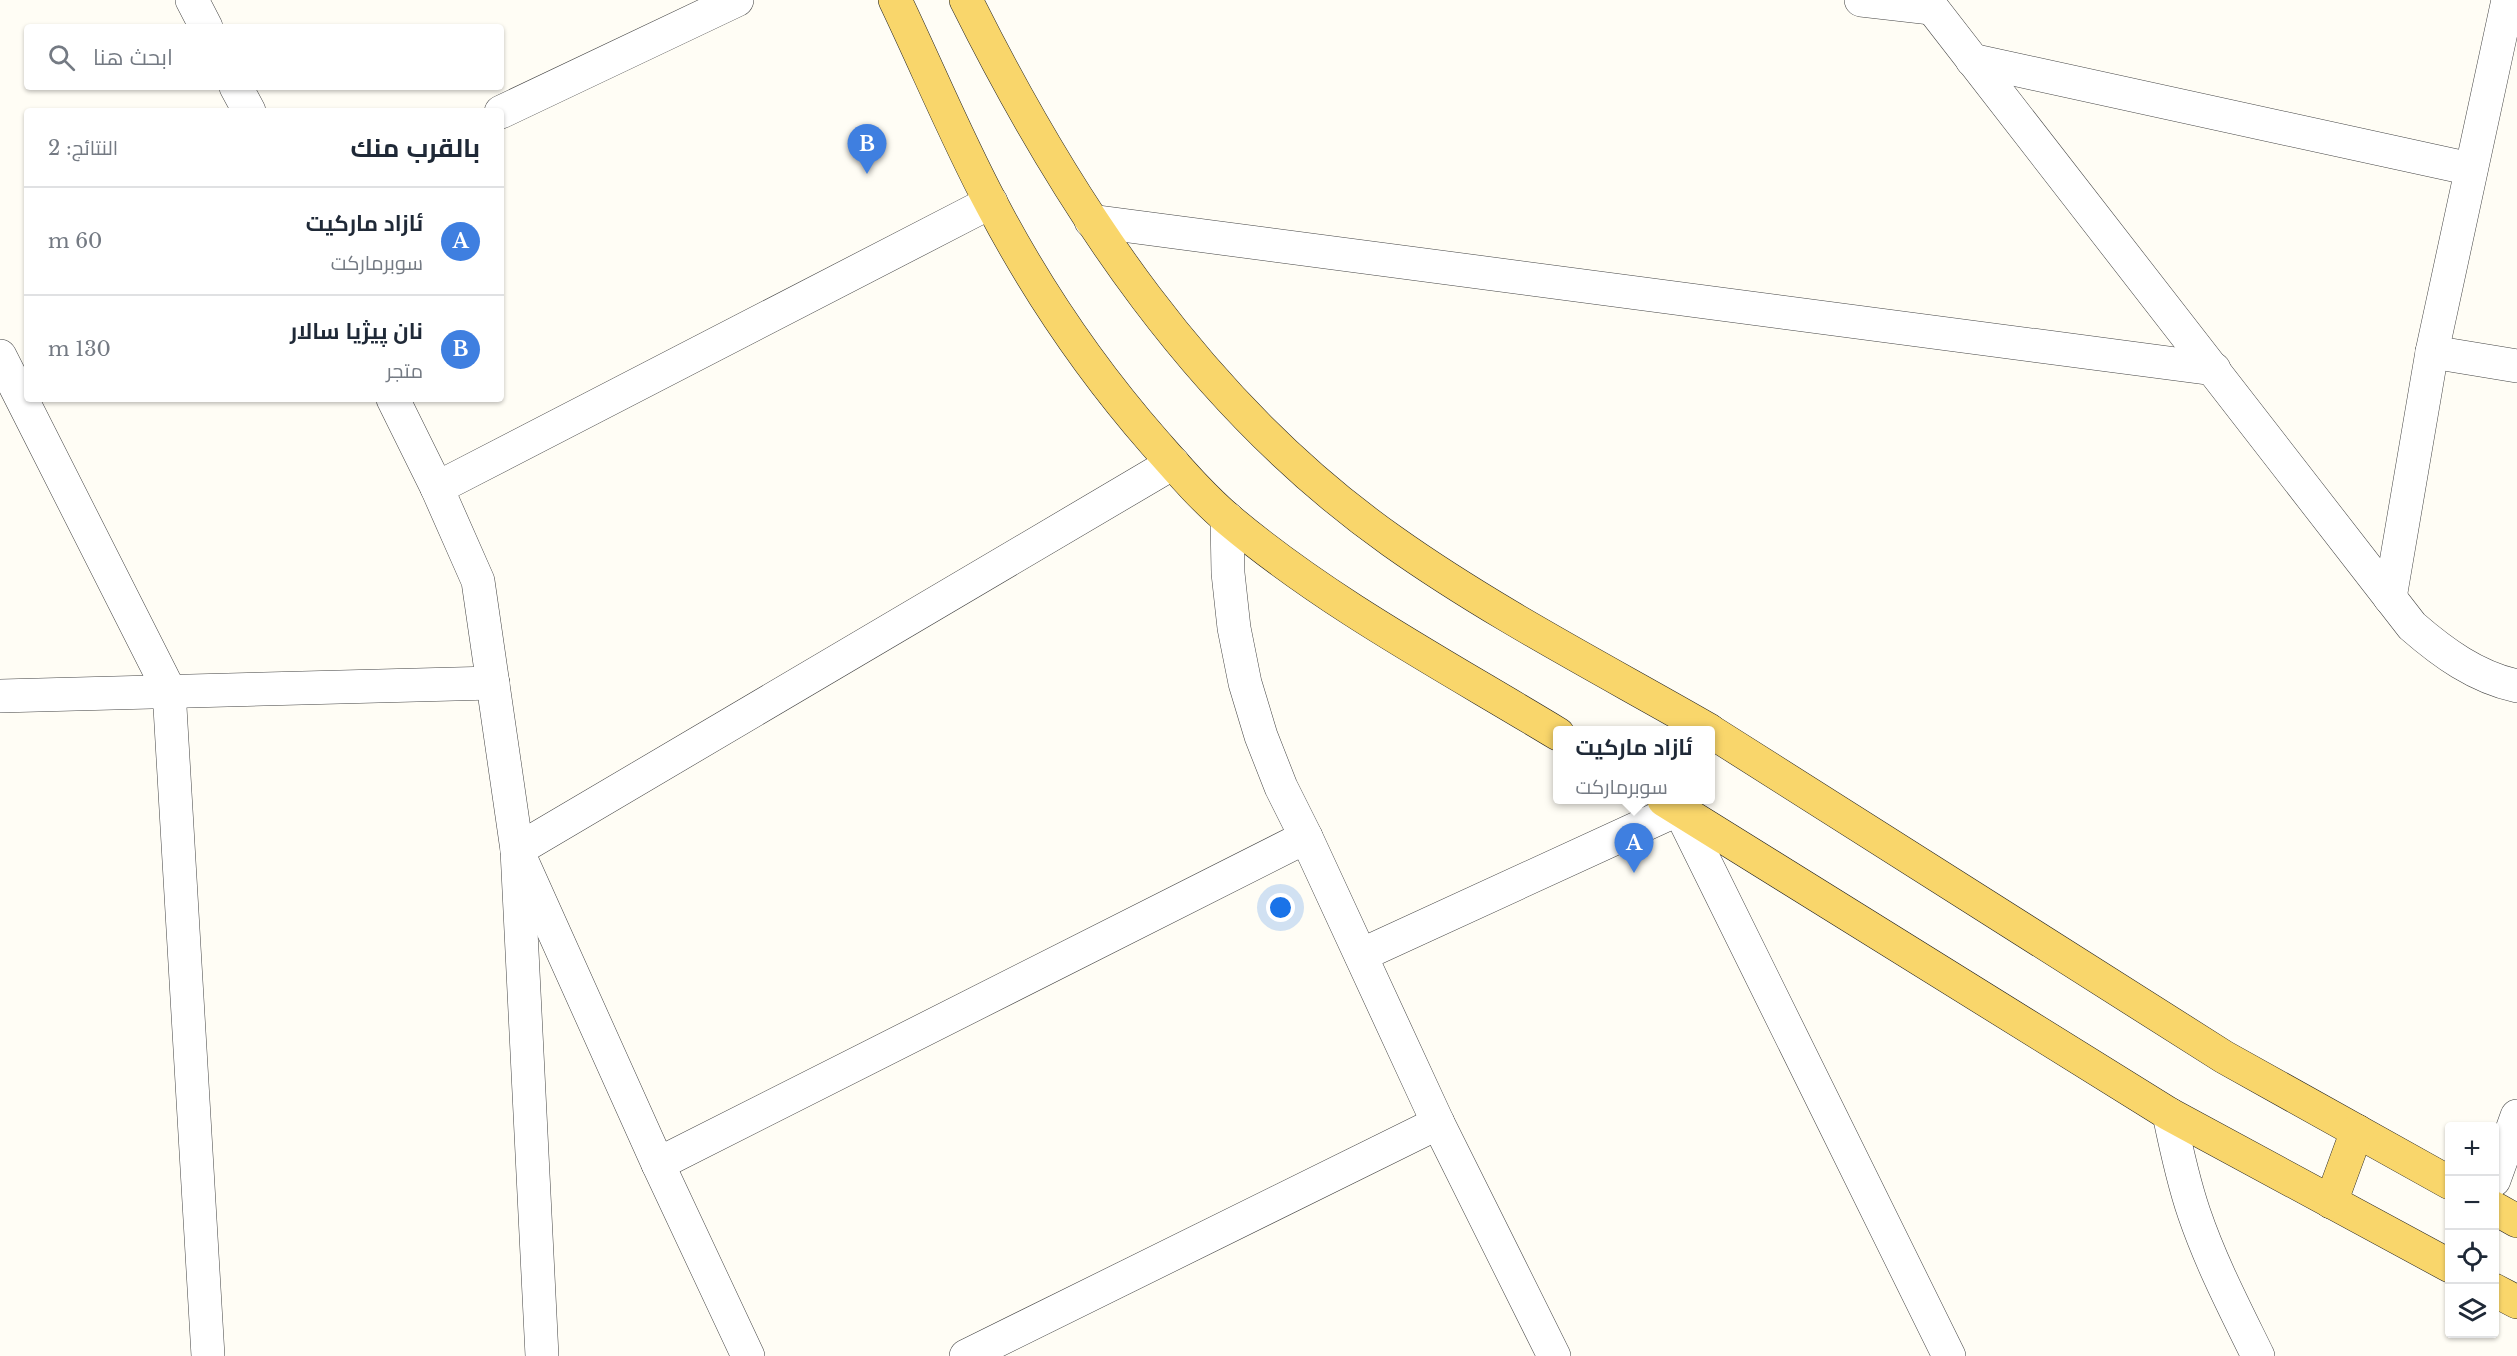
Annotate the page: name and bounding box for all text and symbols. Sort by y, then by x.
search box [24,24,504,90]
icon: search [45,41,78,74]
text: ابحث هنا [93,44,173,71]
pin: B [848,124,886,174]
text: بالقرب منك [350,132,480,164]
text: النتائج: 2 [48,136,118,160]
text: ئازاد ماركيت [306,210,423,237]
text: 60 m [48,229,102,253]
text: A [452,229,469,253]
text: سوبرماركت [331,251,423,275]
text: نان پيژيا سالار [290,318,423,345]
text: 130 m [48,337,111,361]
text: B [453,337,468,361]
text: متجر [386,359,423,383]
popup [1553,726,1715,804]
text: ئازاد ماركيت [1575,734,1693,761]
text: سوبرماركت [1575,775,1668,799]
pin: A [1614,824,1654,873]
your location [1266,893,1295,922]
map controls [2445,1122,2499,1338]
button: + [2445,1122,2499,1176]
button: − [2445,1176,2499,1230]
button: locate [2445,1230,2499,1284]
button: layers [2445,1284,2499,1338]

